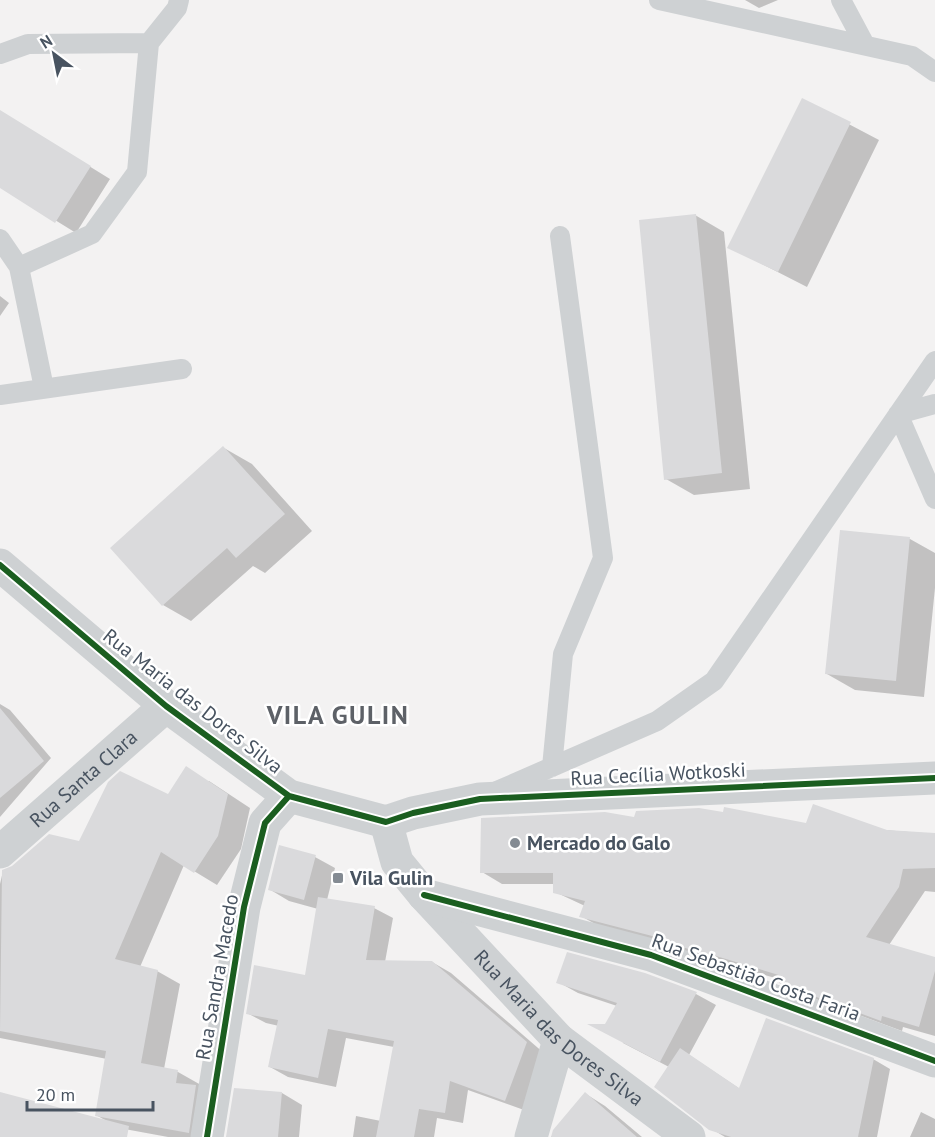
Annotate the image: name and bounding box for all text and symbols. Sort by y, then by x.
north arrow [24,24,84,84]
text: N [36,30,56,53]
street label: Rua Maria das Dores Silva [98,623,288,779]
district label: VILA GULIN [266,698,409,731]
street label: Rua Santa Clara [24,724,143,833]
street label: Rua Cecília Wotkoski [570,756,746,792]
place label: Mercado do Galo [527,830,671,856]
marker: Mercado do Galo [508,836,522,850]
place label: Vila Gulin [349,865,433,891]
marker: Vila Gulin [331,871,345,885]
street label: Rua Sandra Macedo [190,892,244,1062]
street label: Rua Sebastião Costa Faria [648,927,864,1027]
street label: Rua Maria das Dores Silva [468,944,649,1112]
scale bar [27,1074,153,1112]
text: 20 m [36,1083,75,1106]

